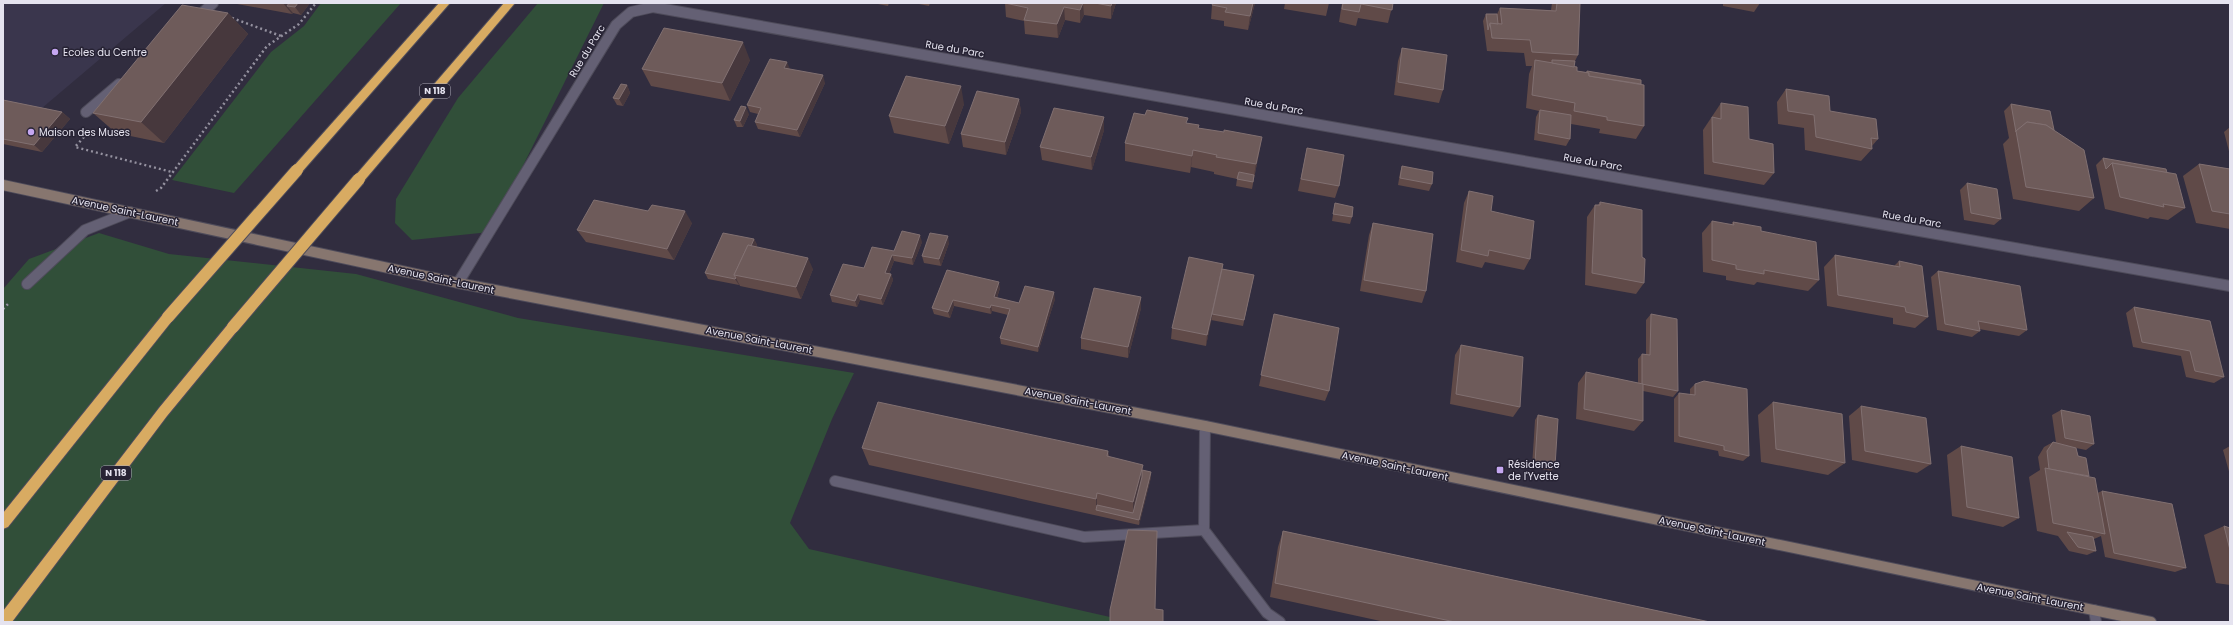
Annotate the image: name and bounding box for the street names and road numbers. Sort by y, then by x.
street label: Rue du Parc [565,22,609,80]
street label: Rue du Parc [924,36,986,62]
road number: N 118 [420,84,450,98]
street label: Rue du Parc [1243,93,1305,119]
street label: Rue du Parc [1562,149,1624,175]
street label: Avenue Saint-Laurent [70,192,180,230]
street label: Rue du Parc [1881,206,1943,232]
street label: Avenue Saint-Laurent [386,260,496,298]
street label: Avenue Saint-Laurent [704,322,814,358]
street label: Avenue Saint-Laurent [1023,383,1133,419]
street label: Avenue Saint-Laurent [1340,447,1450,485]
road number: N 118 [101,466,131,480]
street label: Avenue Saint-Laurent [1657,512,1767,550]
street label: Avenue Saint-Laurent [1975,579,2085,615]

